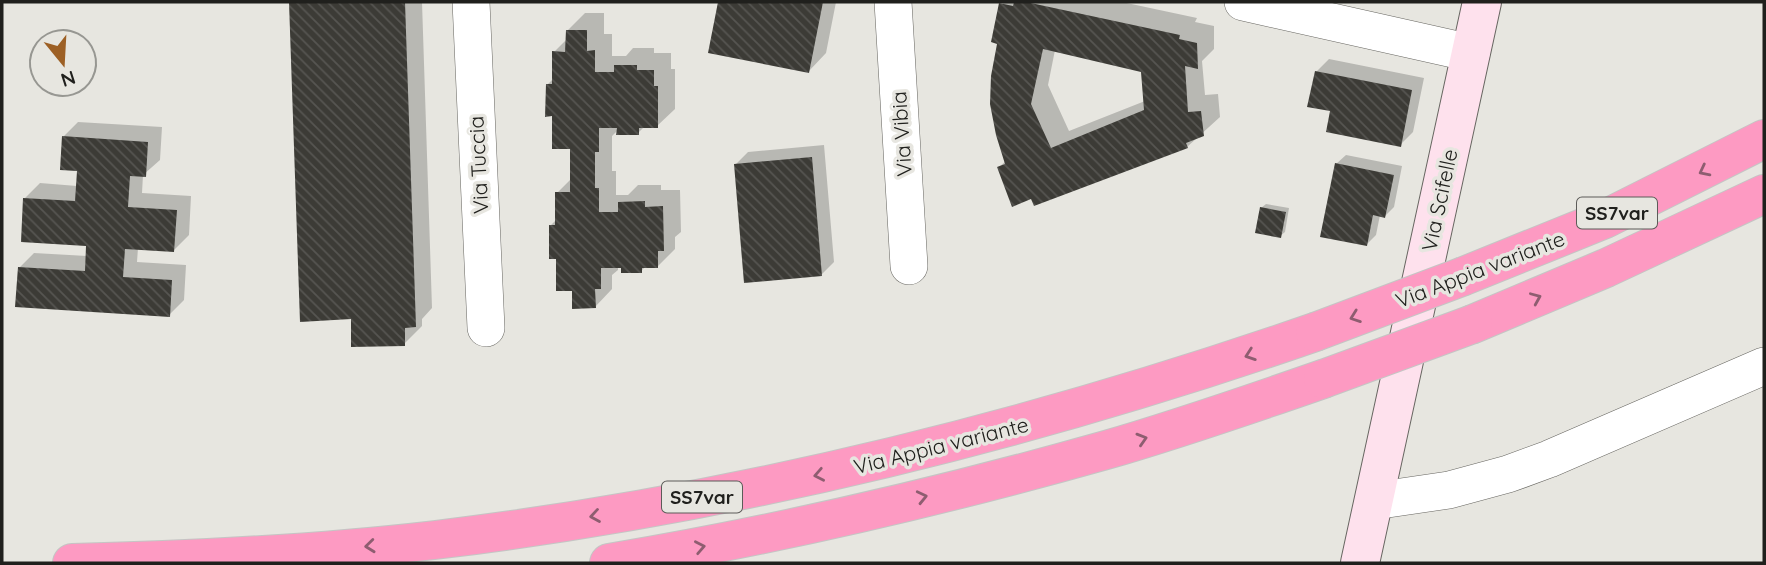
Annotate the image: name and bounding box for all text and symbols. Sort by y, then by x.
north arrow [28,28,98,98]
text: N [58,66,79,93]
street label: Via Vibia [885,91,917,177]
street label: Via Tuccia [462,115,494,215]
street label: Via Scifelle [1415,146,1463,254]
one-way arrow [1699,163,1711,177]
road number: SS7var [1577,197,1657,228]
street label: Via Appia variante [1392,225,1568,313]
one-way arrow [1529,292,1541,306]
one-way arrow [1349,309,1361,323]
one-way arrow [1245,347,1257,361]
street label: Via Appia variante [851,411,1031,479]
one-way arrow [1136,432,1148,447]
one-way arrow [813,467,825,482]
road number: SS7var [662,482,742,512]
one-way arrow [916,490,928,505]
one-way arrow [589,508,601,523]
one-way arrow [364,539,375,554]
one-way arrow [694,540,706,555]

